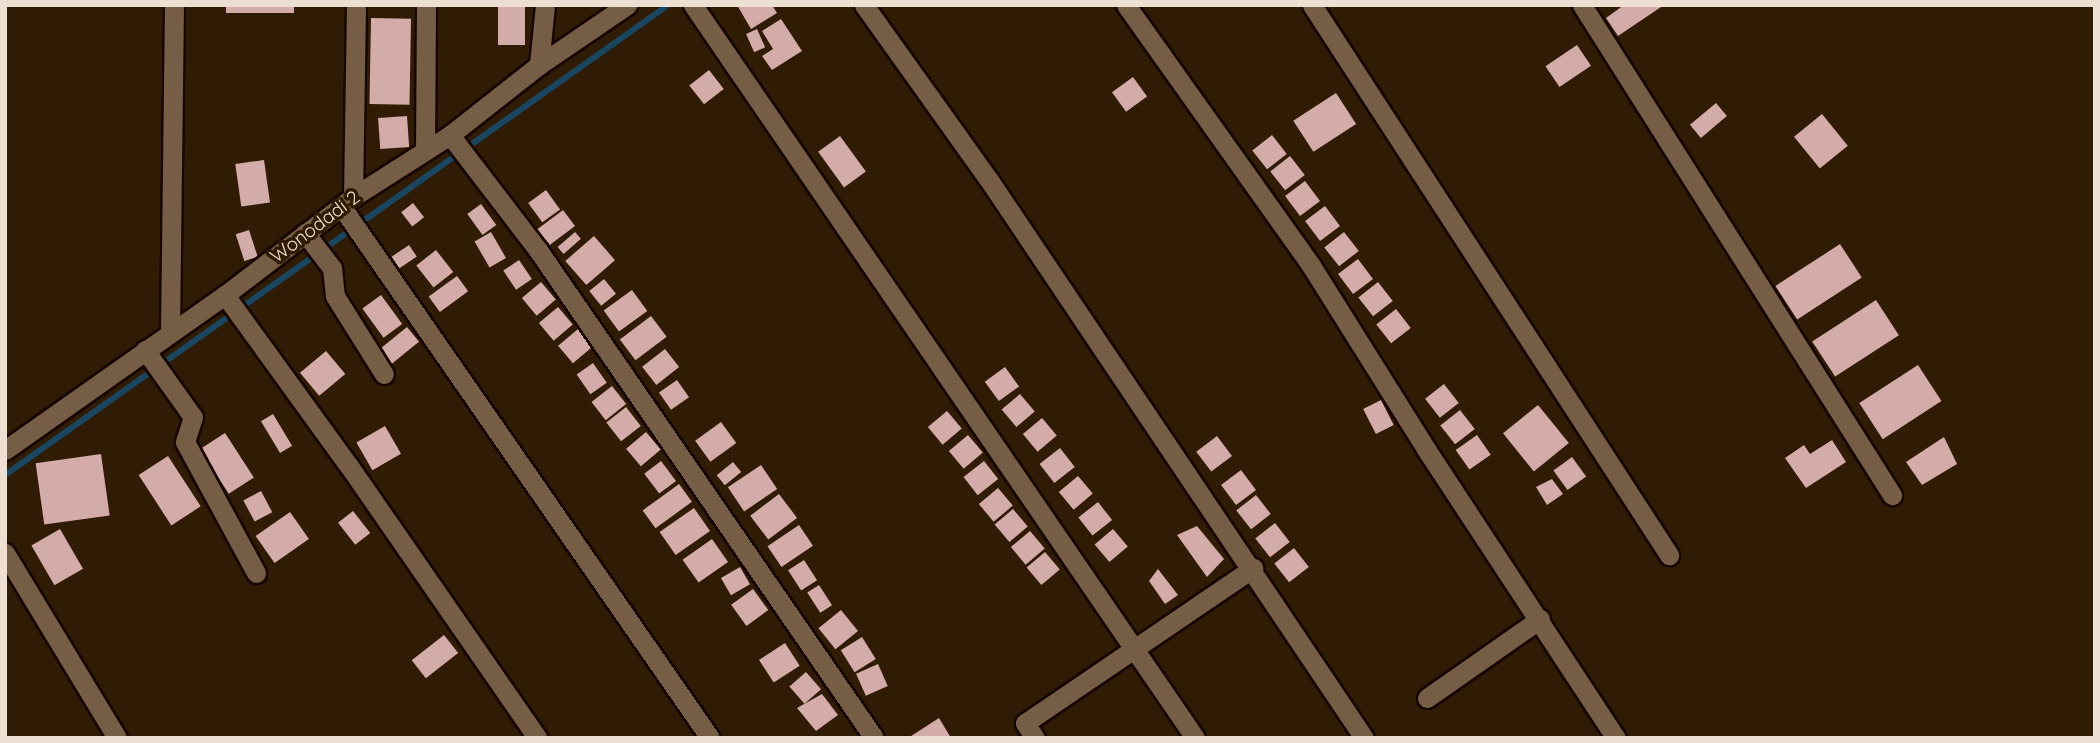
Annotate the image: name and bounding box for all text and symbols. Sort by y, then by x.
street label: Wonodadi 2 [266,186,364,268]

